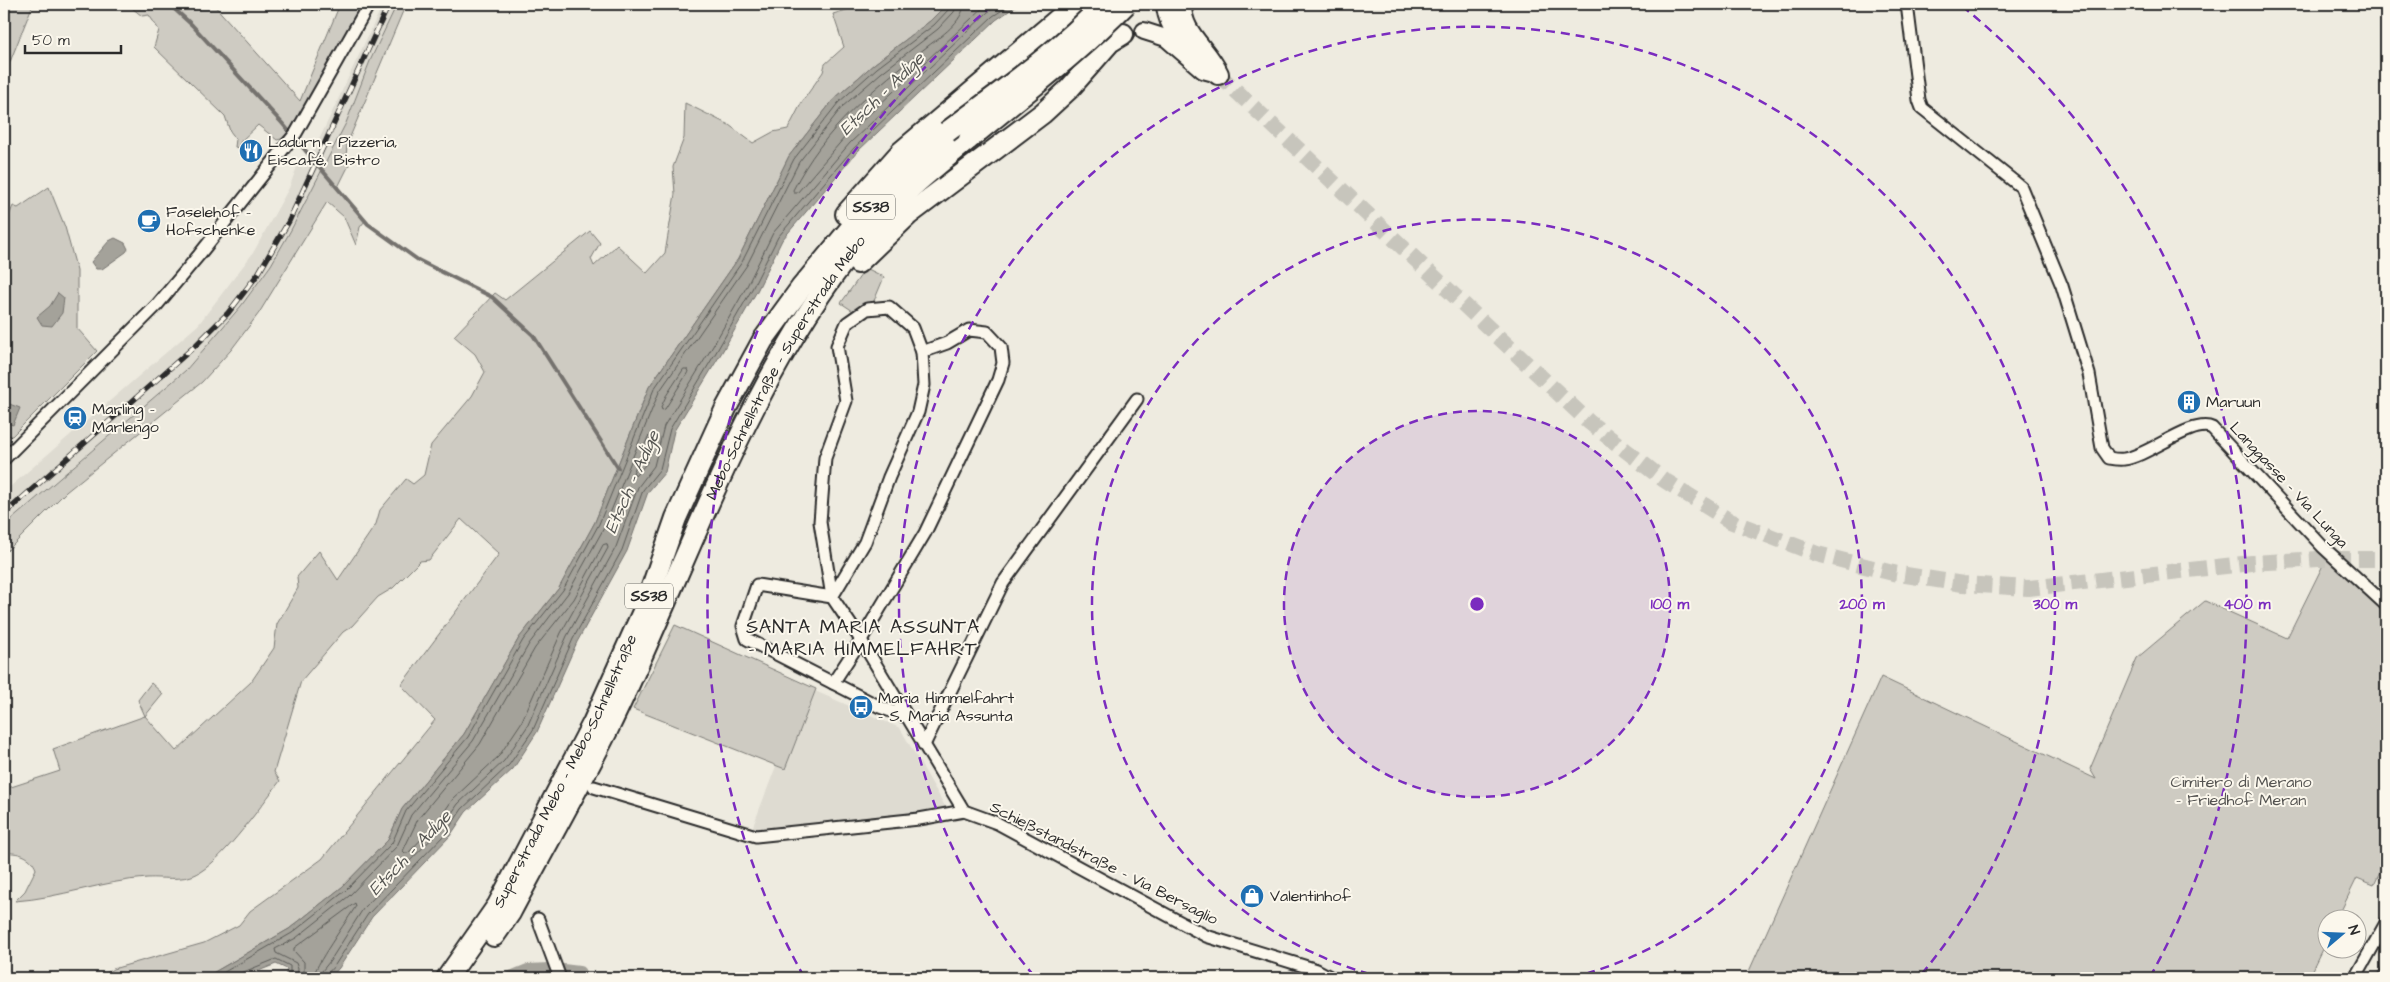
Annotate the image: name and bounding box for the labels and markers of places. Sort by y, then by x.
place label: Ladurn - Pizzeria, Eiscafé, Bistro [268,131,398,171]
restaurant icon: Ladurn - Pizzeria, Eiscafé, Bistro [238,138,264,164]
place label: Faselehof - Hofschenke [166,201,256,241]
cafe icon: Faselehof - Hofschenke [136,208,162,234]
building icon: Maruun [2176,389,2202,415]
place label: Maruun [2206,391,2260,413]
place label: Marling - Marlengo [92,398,159,439]
station icon: Marling - Marlengo [62,405,88,431]
centre of rings [1468,595,1486,613]
place label: Maria Himmelfahrt - S. Maria Assunta [878,687,1015,727]
bus stop icon: Maria Himmelfahrt - S. Maria Assunta [848,694,874,720]
shop icon: Valentinhof [1239,883,1265,909]
place label: Valentinhof [1270,885,1351,907]

